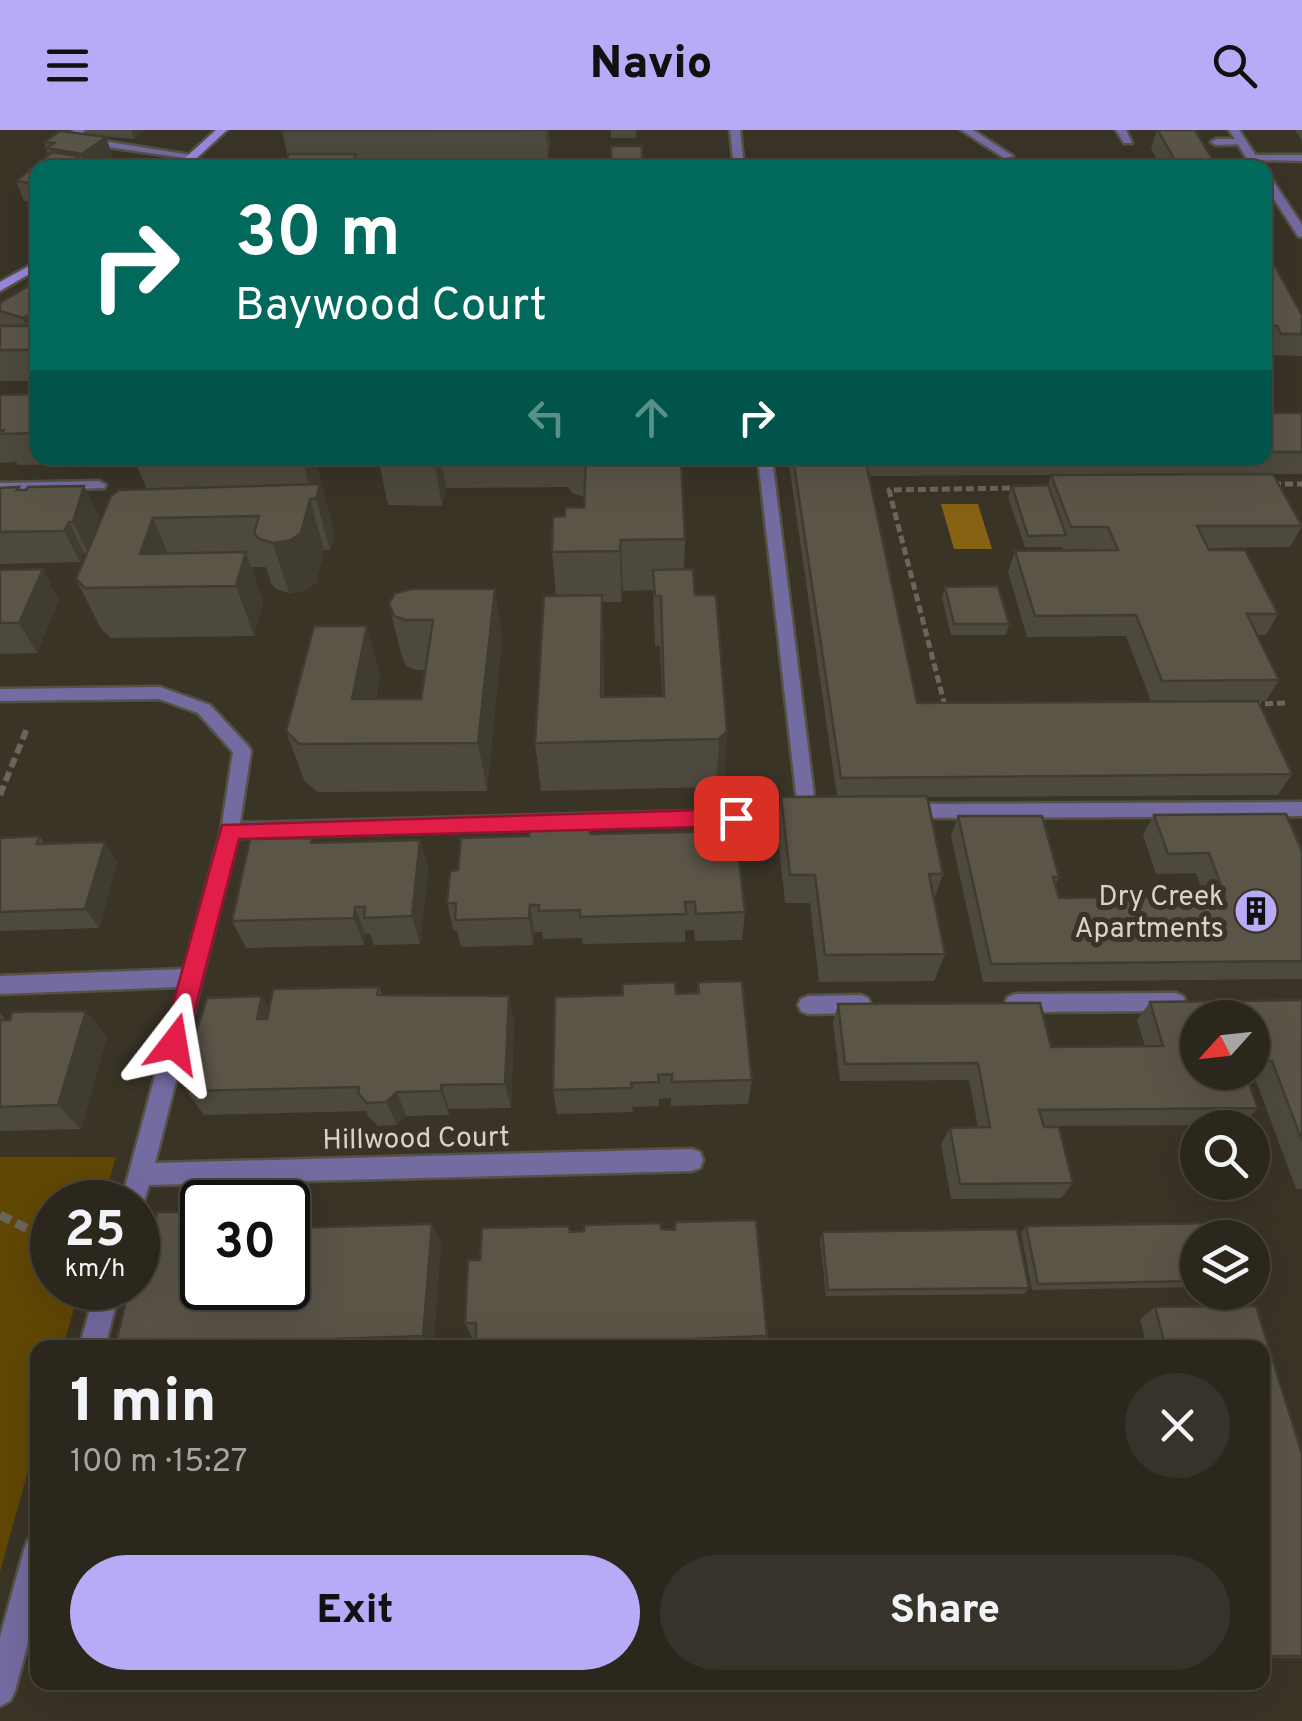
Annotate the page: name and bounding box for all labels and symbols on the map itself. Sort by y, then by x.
pin [694,776,779,861]
place label: Dry Creek Apartments [1075,880,1224,948]
building icon: Dry Creek Apartments [1233,888,1279,934]
position arrow [122,992,226,1096]
north arrow [1180,1000,1270,1090]
street label: Hillwood Court [322,1120,510,1160]
speed limit sign: 30 [180,1180,310,1310]

